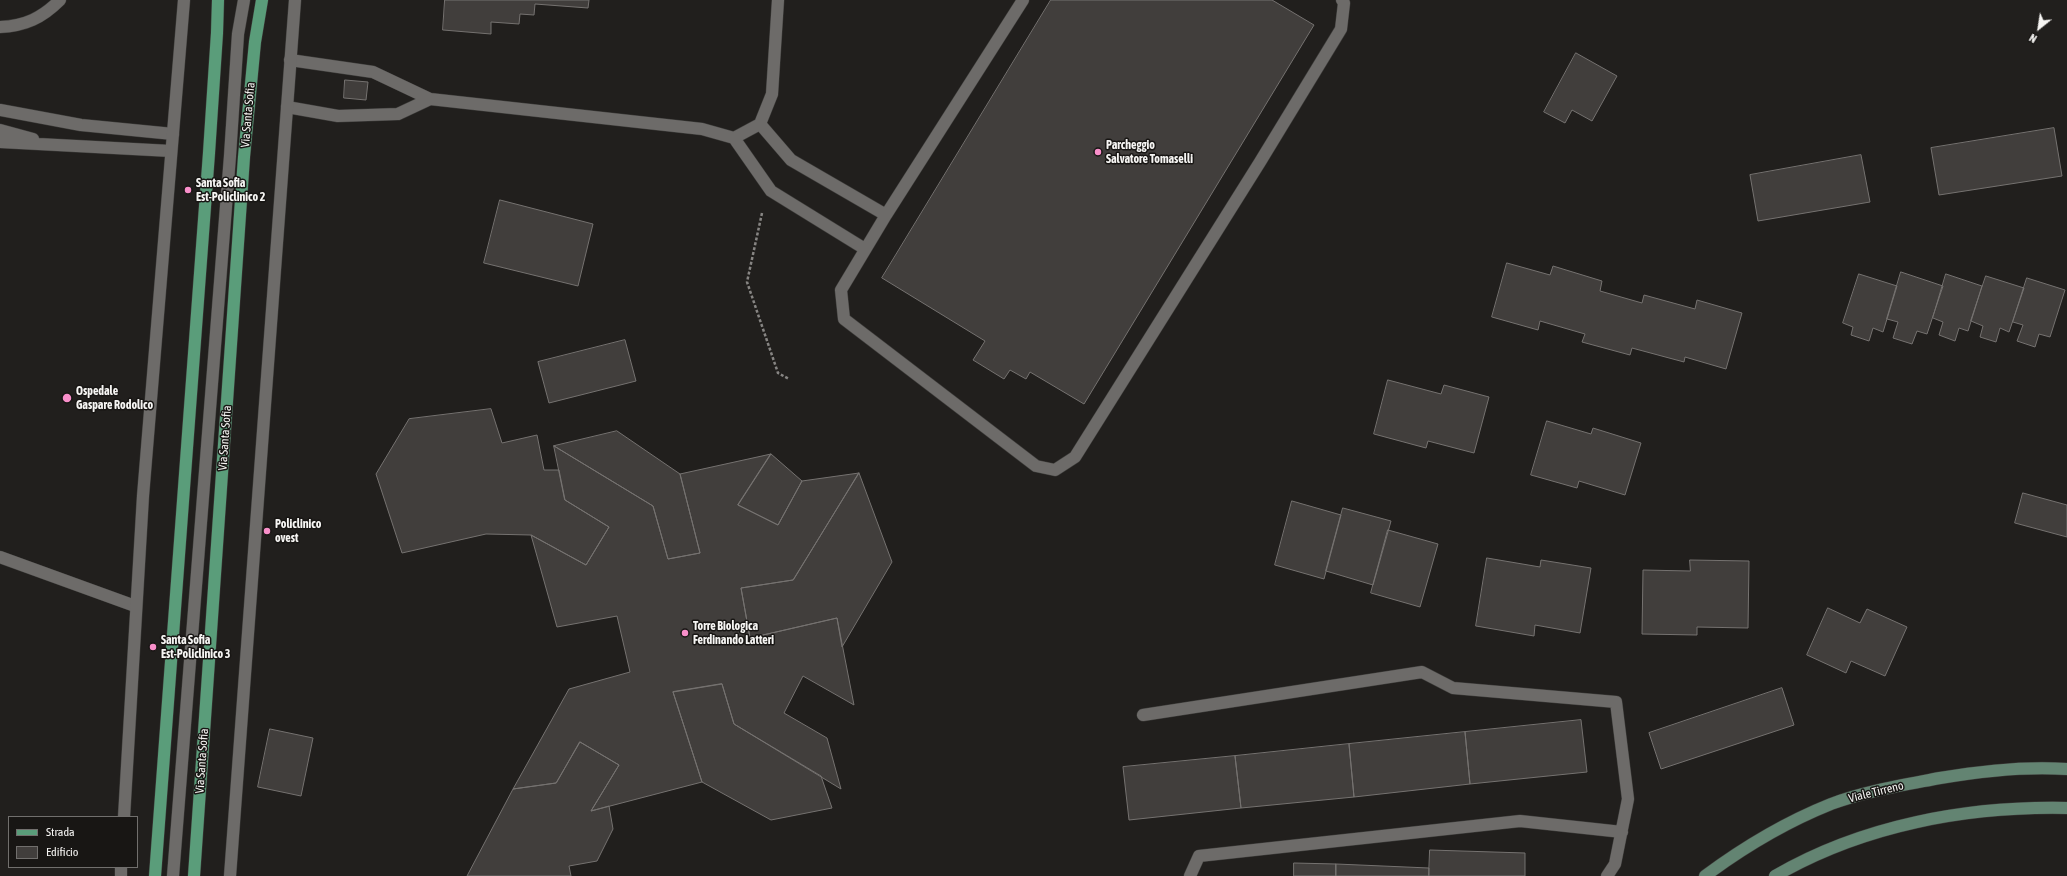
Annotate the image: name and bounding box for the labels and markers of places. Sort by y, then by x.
place label: Parcheggio Salvatore Tomaselli [1106,138,1193,166]
marker: Parcheggio Salvatore Tomaselli [1093,147,1103,157]
place label: Santa Sofia Est-Policlinico 2 [196,176,265,204]
marker: Santa Sofia Est-Policlinico 2 [183,185,193,195]
place label: Ospedale Gaspare Rodolico [76,384,153,412]
marker: Ospedale Gaspare Rodolico [61,392,73,404]
place label: Policlinico ovest [275,517,321,545]
marker: Policlinico ovest [262,526,272,536]
place label: Torre Biologica Ferdinando Latteri [693,619,774,647]
marker: Torre Biologica Ferdinando Latteri [680,628,690,638]
place label: Santa Sofia Est-Policlinico 3 [161,633,230,661]
marker: Santa Sofia Est-Policlinico 3 [148,642,158,652]

